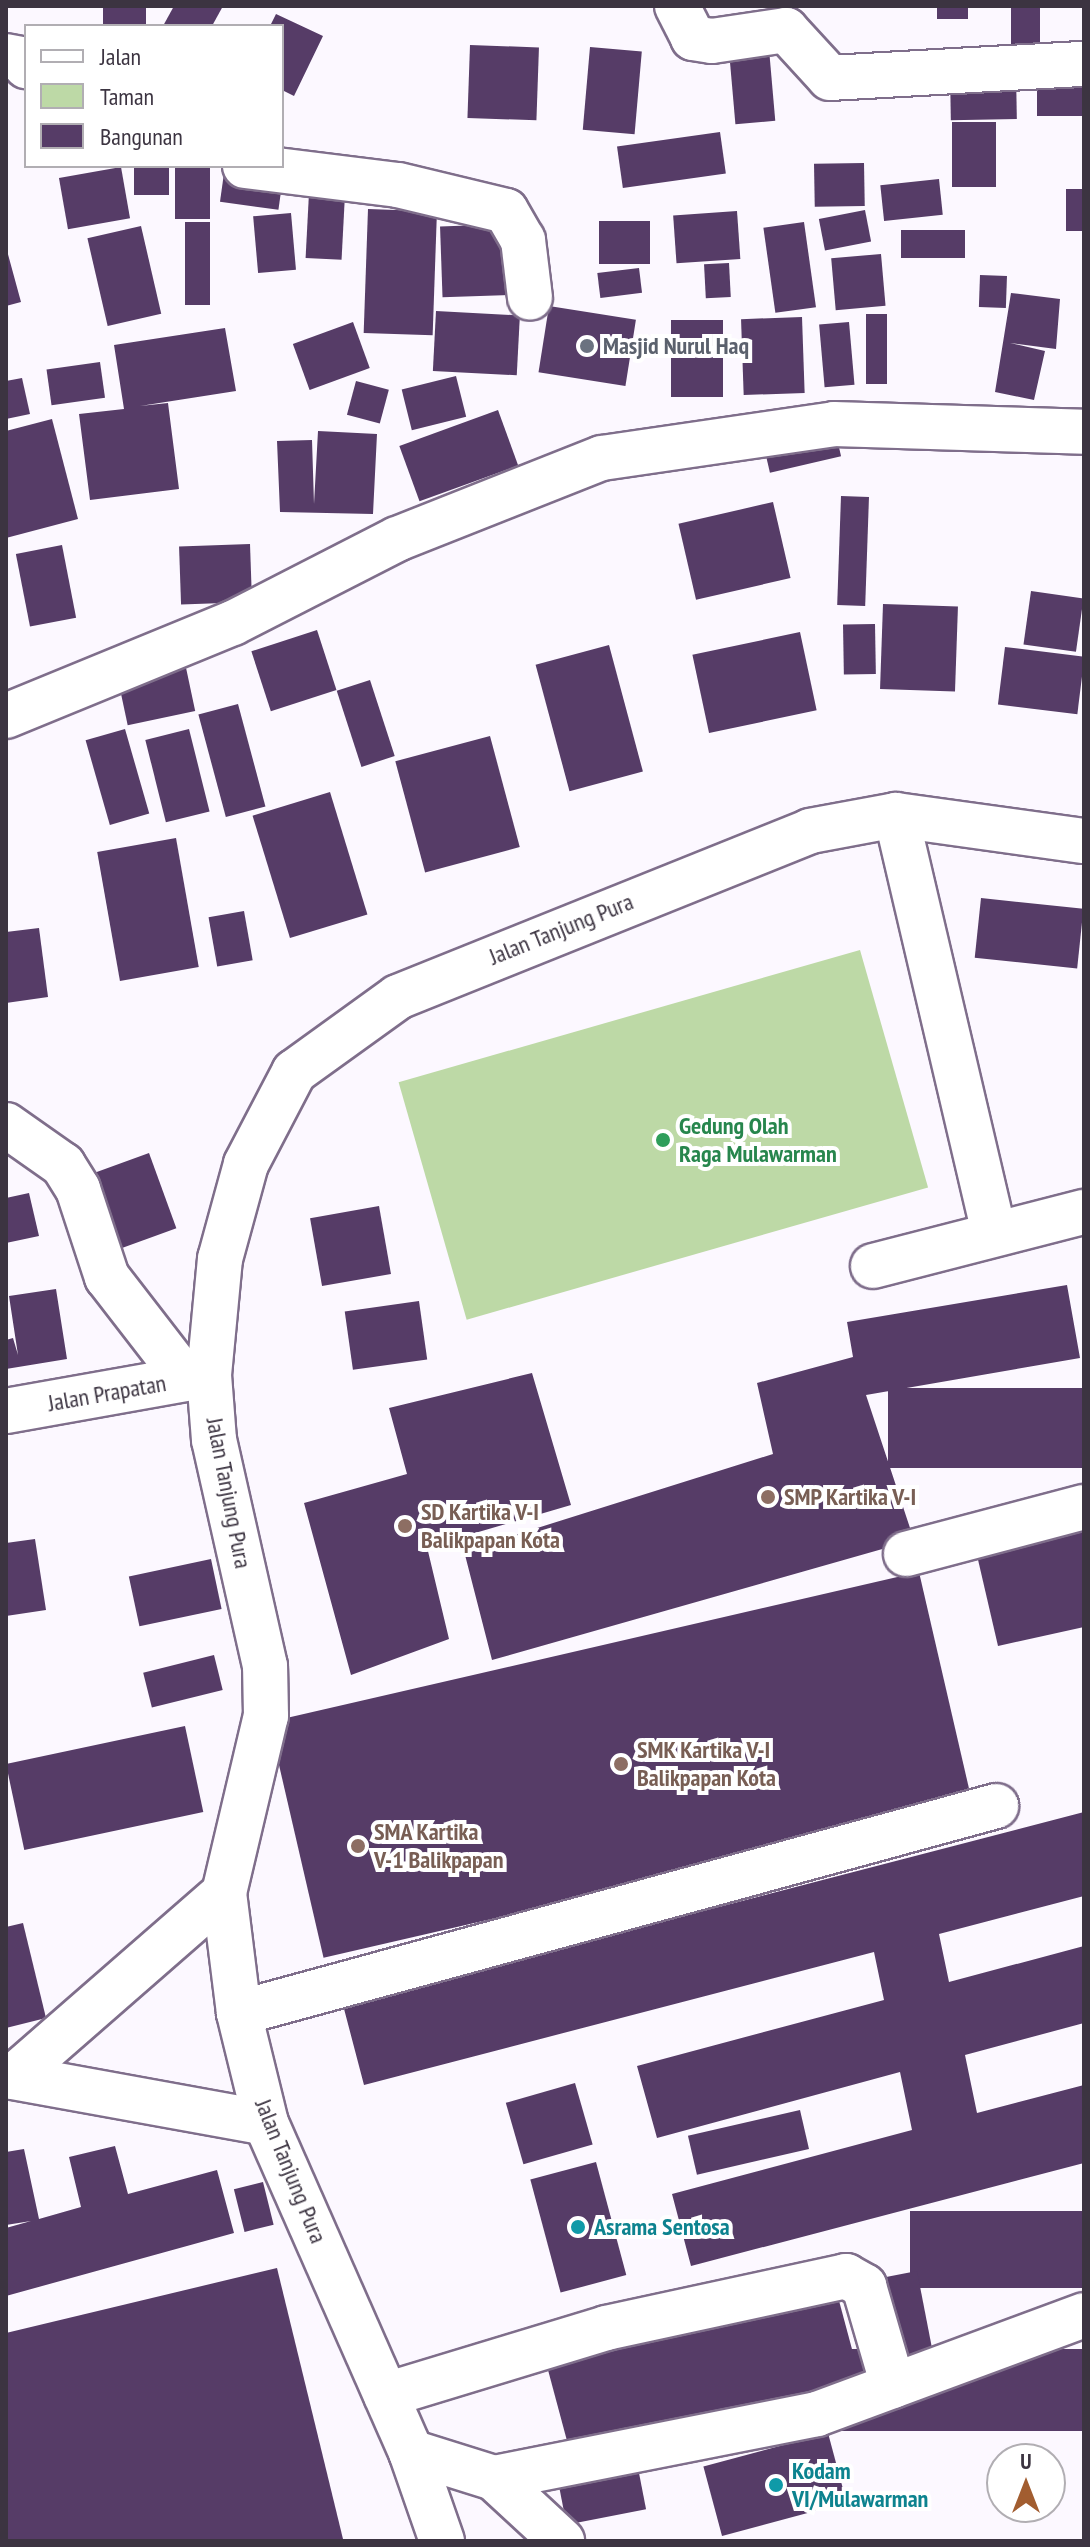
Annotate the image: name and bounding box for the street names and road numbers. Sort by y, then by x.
street label: Jalan Tanjung Pura [485,887,637,971]
street label: Jalan Prapatan [46,1368,168,1418]
street label: Jalan Tanjung Pura [200,1415,258,1571]
street label: Jalan Tanjung Pura [249,2095,333,2247]

